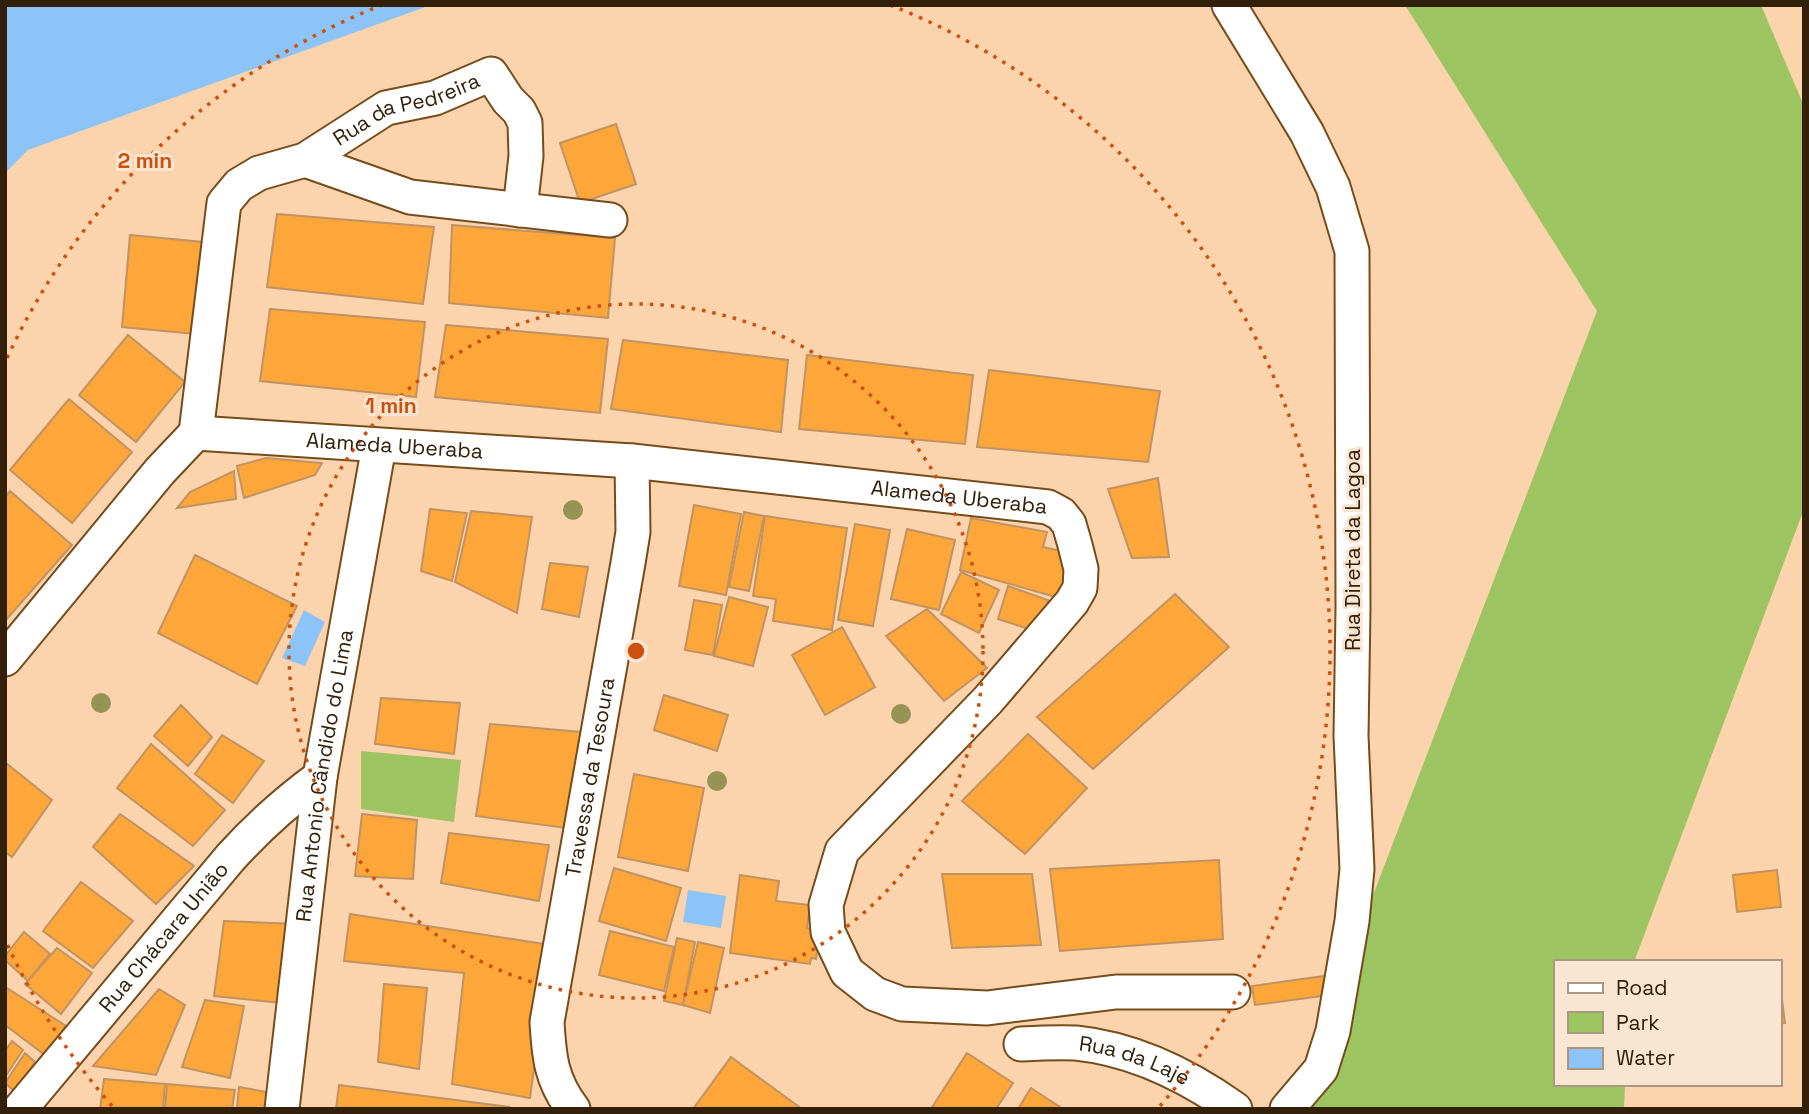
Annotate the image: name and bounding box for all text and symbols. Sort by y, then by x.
street label: Rua da Pedreira [328,66,484,152]
text: 2 min [118,147,172,174]
text: 1 min [365,392,417,419]
street label: Alameda Uberaba [305,426,484,464]
street label: Rua Direta da Lagoa [1339,449,1366,651]
street label: Alameda Uberaba [870,474,1049,520]
street label: Rua Antonio Cândido do Lima [289,627,359,923]
centre of rings [624,639,648,663]
street label: Travessa da Tesoura [559,675,621,879]
street label: Rua Chácara União [93,856,234,1018]
legend [1554,960,1781,1086]
text: Road [1616,974,1668,1001]
text: Park [1616,1009,1660,1036]
street label: Rua da Laje [1077,1029,1195,1091]
text: Water [1616,1044,1675,1071]

